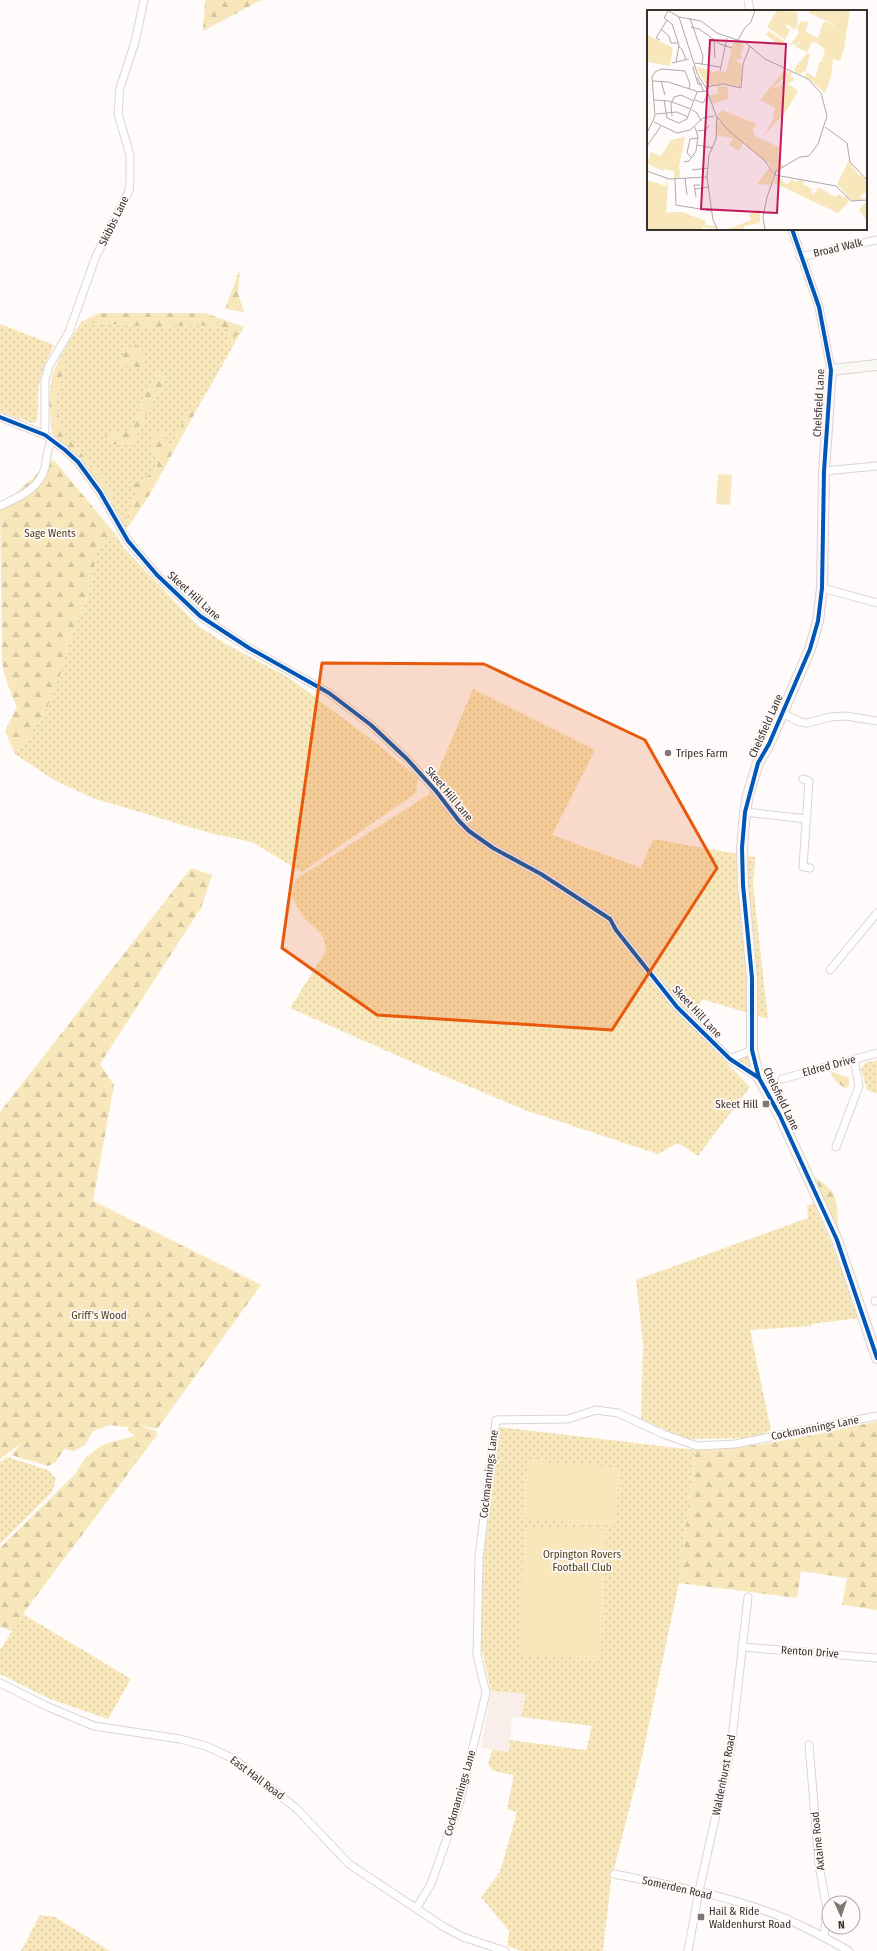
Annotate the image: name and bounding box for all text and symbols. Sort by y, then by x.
inset map [647,10,867,230]
street label: Skibbs Lane [96,194,132,248]
street label: Broad Walk [812,236,865,260]
street label: Chelsfield Lane [811,369,827,437]
park label: Sage Wents [24,527,76,540]
street label: Skeet Hill Lane [165,569,223,623]
street label: Chelsfield Lane [746,692,786,760]
place label: Tripes Farm [676,747,728,760]
marker: Tripes Farm [663,748,673,758]
street label: Skeet Hill Lane [423,764,475,824]
street label: Skeet Hill Lane [669,983,725,1041]
street label: Eldred Drive [801,1053,857,1079]
street label: Chelsfield Lane [760,1065,802,1133]
place label: Skeet Hill [715,1098,758,1111]
marker: Skeet Hill [761,1099,771,1109]
park label: Griff's Wood [71,1309,127,1322]
street label: Cockmannings Lane [770,1413,860,1443]
street label: Cockmannings Lane [477,1429,501,1519]
park label: Orpington Rovers Football Club [543,1548,621,1574]
street label: Renton Drive [781,1643,839,1661]
street label: Waldenhurst Road [710,1733,738,1817]
street label: Cockmannings Lane [442,1749,478,1837]
street label: East Hall Road [227,1753,287,1803]
street label: Axtaine Road [808,1811,828,1871]
street label: Somerden Road [641,1874,713,1902]
north arrow [821,1895,861,1935]
place label: Hail & Ride Waldenhurst Road [709,1905,791,1931]
marker: Hail & Ride Waldenhurst Road [696,1912,706,1922]
text: N [838,1918,845,1931]

